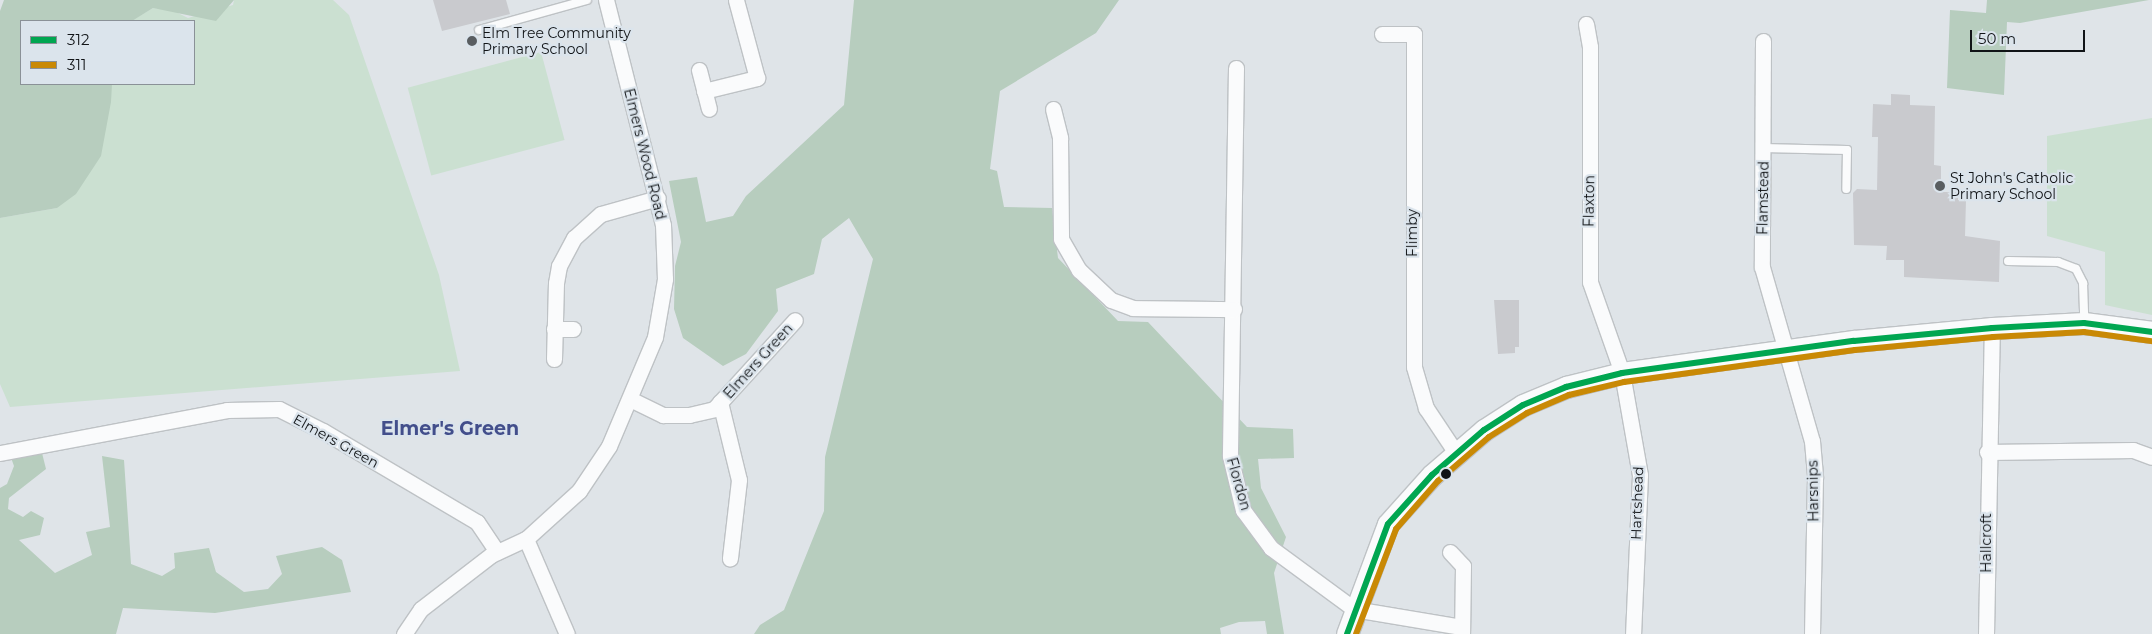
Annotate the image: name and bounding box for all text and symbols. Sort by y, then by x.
legend [20,20,195,85]
scale bar [1972,20,2087,52]
place label: Elm Tree Community Primary School [482,25,631,58]
text: 50 m [1978,29,2016,48]
text: 312 [67,30,89,49]
marker: Elm Tree Community Primary School [466,35,478,47]
text: 311 [67,55,86,74]
street label: Elmers Wood Road [621,87,669,221]
street label: Flamstead [1754,161,1772,235]
place label: St John's Catholic Primary School [1950,170,2073,202]
street label: Flaxton [1580,175,1598,227]
marker: St John's Catholic Primary School [1934,180,1946,192]
street label: Flimby [1404,209,1420,257]
street label: Elmers Green [720,320,796,402]
street label: Elmers Green [290,411,382,471]
district label: Elmer's Green [381,418,519,440]
street label: Flordon [1223,455,1255,513]
street label: Harsnips [1804,460,1822,522]
street label: Hartshead [1627,466,1647,540]
unlabelled marker [1441,469,1451,479]
street label: Hallcroft [1978,513,1994,573]

